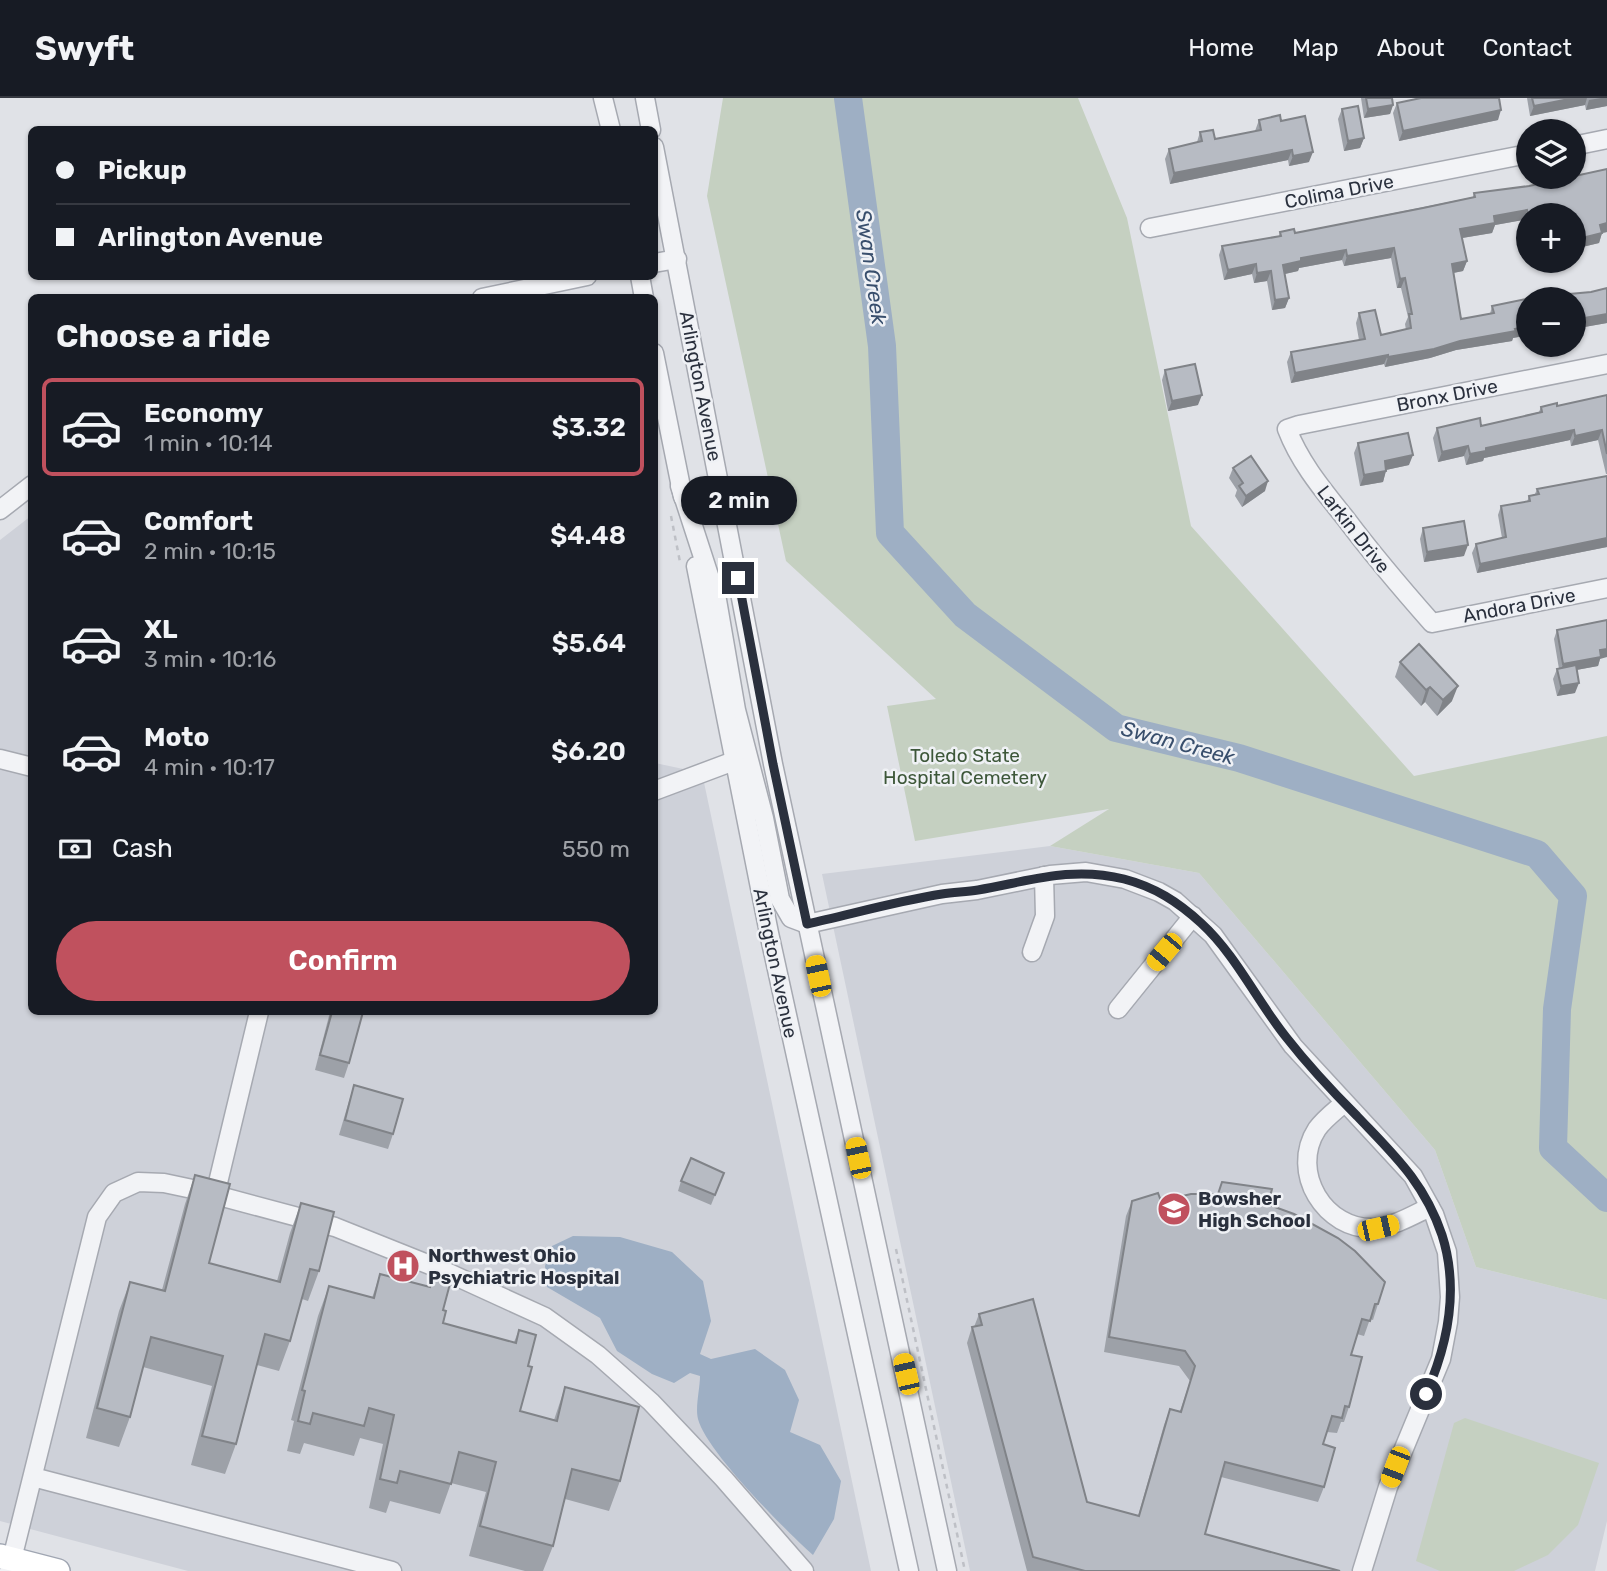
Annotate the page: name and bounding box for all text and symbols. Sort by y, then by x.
text: Swyft [35,29,134,68]
text: Home [1188,34,1254,62]
text: Map [1292,34,1339,62]
text: About [1377,34,1445,62]
text: Contact [1483,34,1572,62]
map controls [1516,119,1586,357]
button: layers [1516,119,1586,189]
text: Pickup [98,155,187,186]
street label: Colima Drive [1283,170,1396,213]
button: + [1516,203,1586,273]
water label: Swan Creek [851,208,892,327]
text: Arlington Avenue [98,222,323,253]
button: − [1516,287,1586,357]
street label: Arlington Avenue [675,309,726,463]
text: Choose a ride [56,317,270,355]
street label: Bronx Drive [1394,374,1500,417]
icon: car [60,396,123,459]
text: Economy [144,398,263,429]
text: $3.32 [552,412,626,443]
text: 1 min · 10:14 [144,429,273,457]
callout: 2 min [680,476,796,526]
street label: Larkin Drive [1312,481,1395,578]
text: 2 min [708,486,770,514]
icon: car [60,504,123,567]
text: Comfort [144,506,253,537]
text: $4.48 [550,520,626,551]
text: 2 min · 10:15 [144,537,276,565]
route end [722,562,754,594]
street label: Andora Drive [1461,583,1577,628]
icon: car [60,612,123,675]
text: XL [144,614,177,645]
text: $5.64 [552,628,626,659]
text: 3 min · 10:16 [144,645,276,673]
water label: Swan Creek [1119,715,1239,770]
icon: car [60,720,123,783]
text: Moto [144,722,209,753]
text: $6.20 [551,736,626,767]
park label: Toledo State Hospital Cemetery [883,744,1047,789]
text: 4 min · 10:17 [144,753,275,781]
icon: cash [56,830,94,868]
text: Cash [112,833,173,864]
text: 550 m [562,835,630,863]
street label: Arlington Avenue [748,886,803,1040]
button: Confirm [56,921,630,1001]
car [1143,929,1186,975]
car [804,953,833,999]
car [844,1135,873,1181]
place label: Bowsher High School [1198,1187,1311,1232]
school or university icon: Bowsher High School [1155,1190,1193,1228]
car [1356,1213,1401,1243]
place label: Northwest Ohio Psychiatric Hospital [428,1244,619,1289]
hospital icon: Northwest Ohio Psychiatric Hospital [384,1247,422,1285]
car [892,1351,921,1397]
route start [1410,1378,1442,1410]
car [1378,1444,1413,1490]

